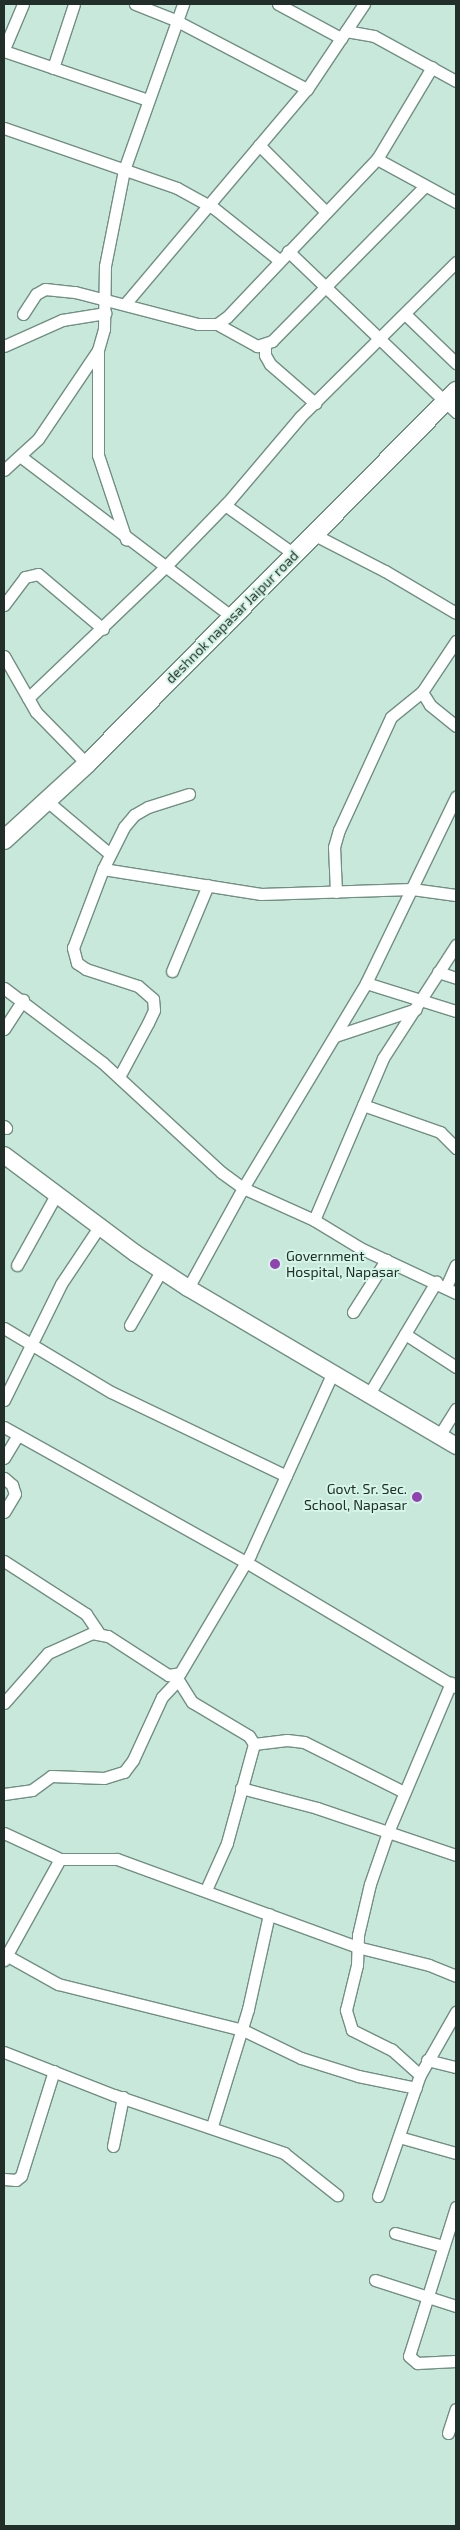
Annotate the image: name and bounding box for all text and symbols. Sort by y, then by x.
street label: deshnok napasar Jaipur road [162,547,302,687]
place label: Government Hospital, Napasar [286,1248,399,1280]
marker: Government Hospital, Napasar [268,1257,282,1271]
place label: Govt. Sr. Sec. School, Napasar [304,1481,407,1514]
marker: Govt. Sr. Sec. School, Napasar [411,1491,423,1503]

